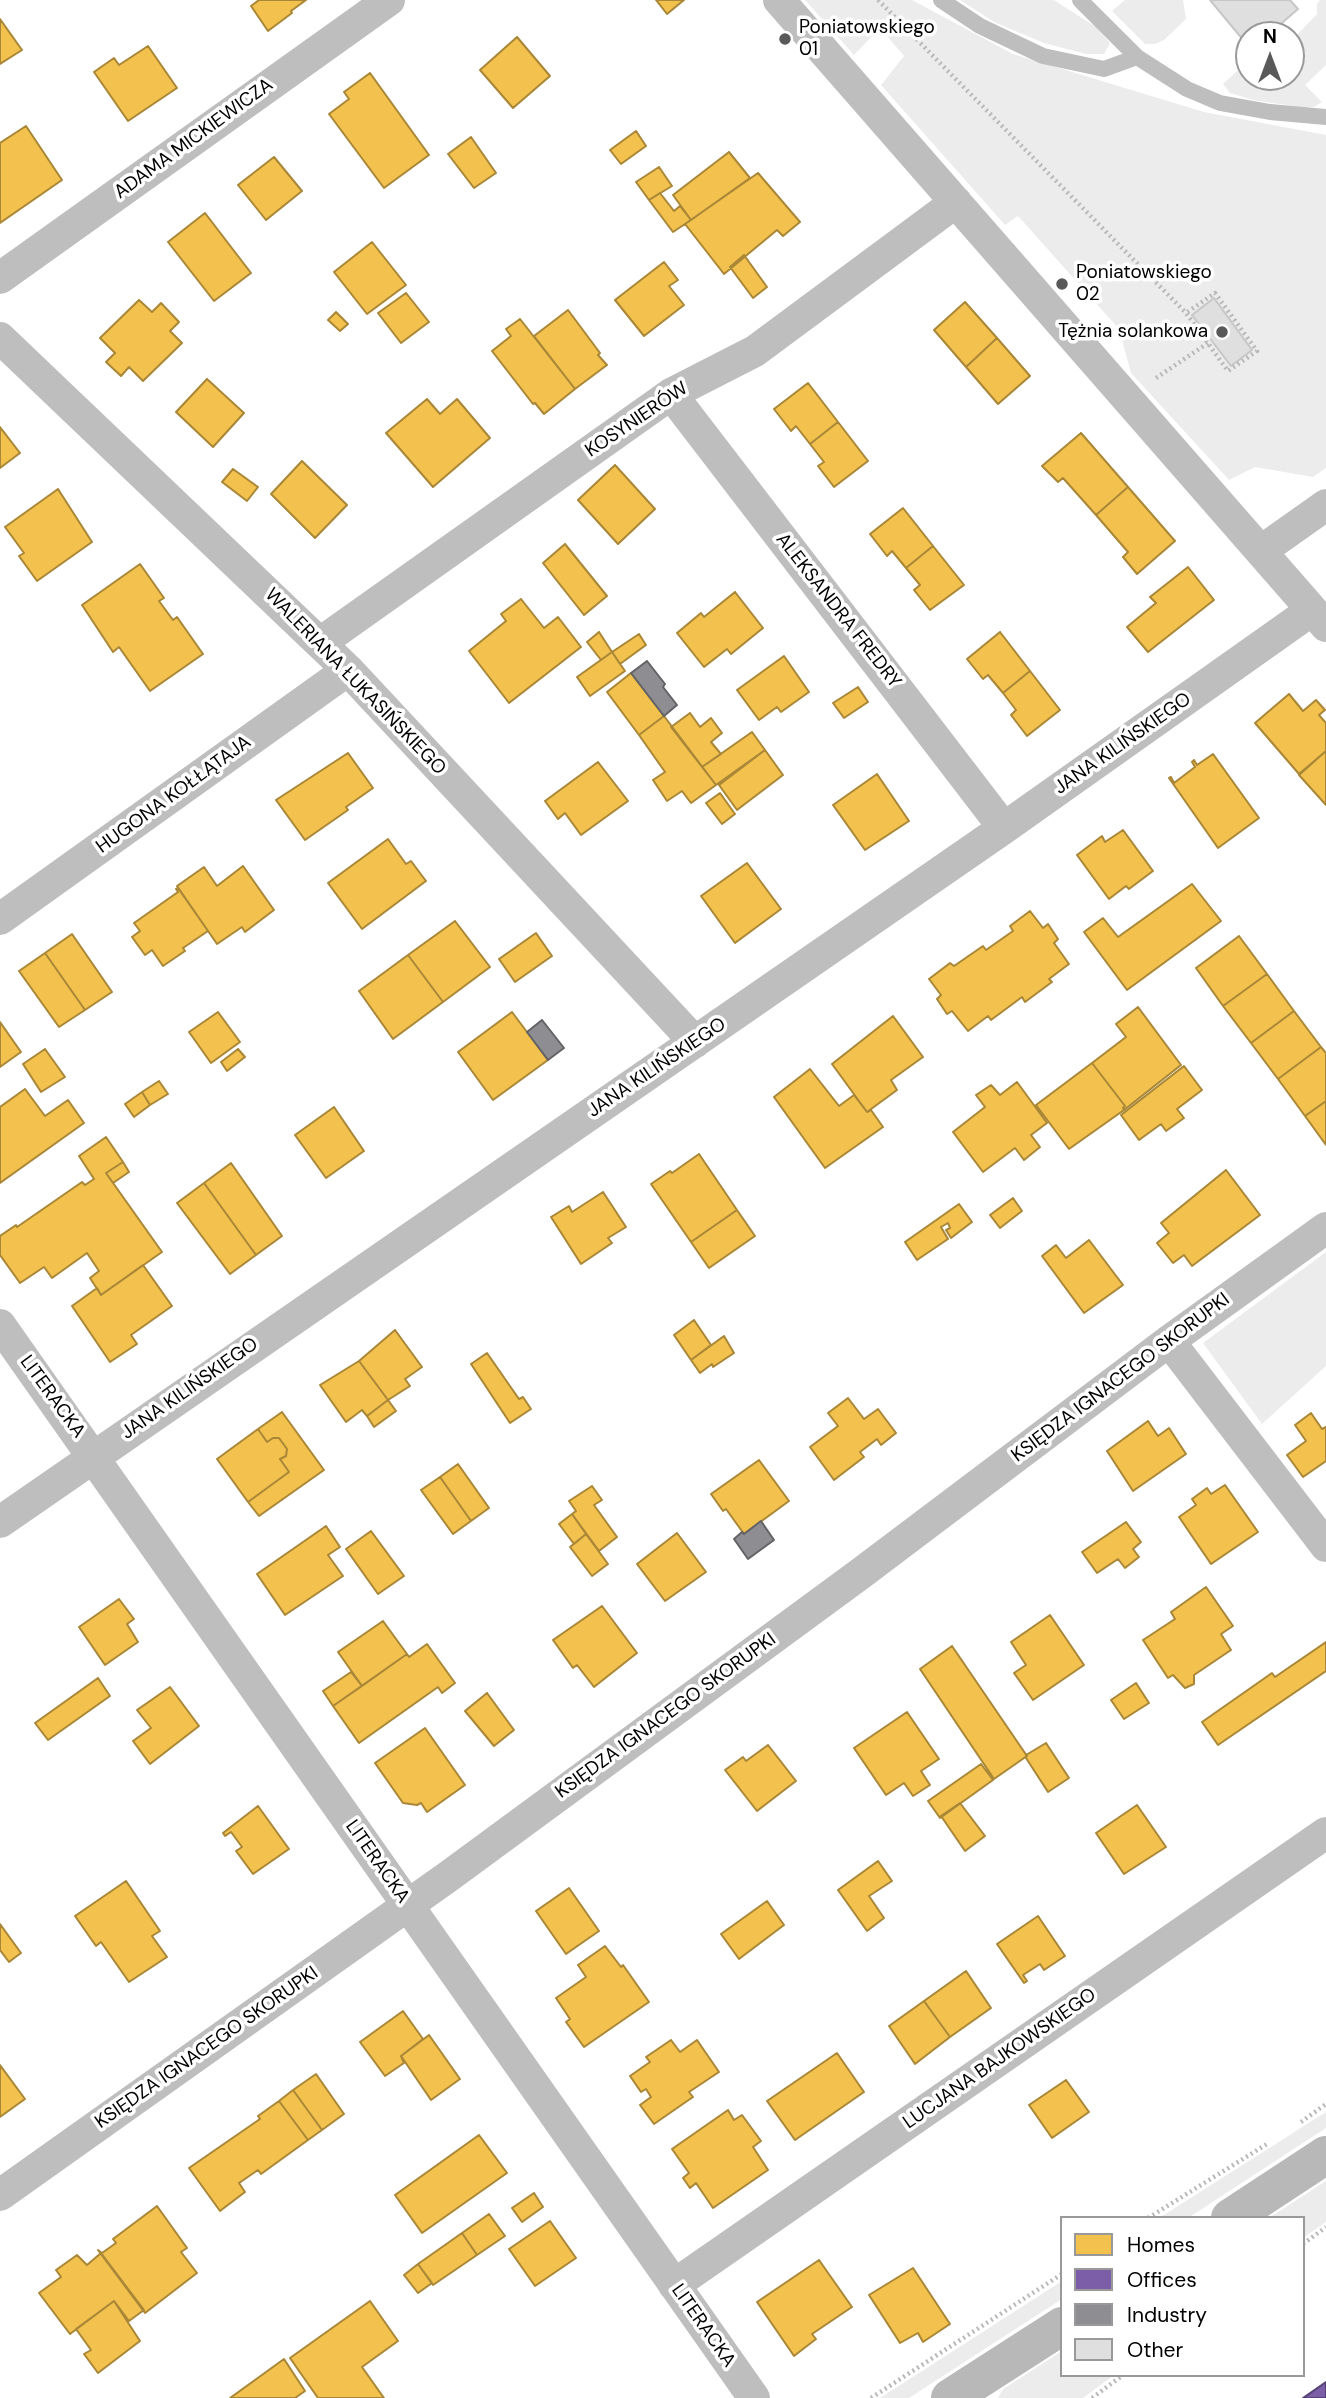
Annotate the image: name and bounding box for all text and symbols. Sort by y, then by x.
place label: Poniatowskiego 01 [799,17,935,61]
north arrow [1235,21,1305,91]
text: N [1263,24,1277,49]
marker: Poniatowskiego 01 [777,31,793,47]
street label: ADAMA MICKIEWICZA [110,74,278,204]
place label: Poniatowskiego 02 [1076,262,1212,306]
marker: Poniatowskiego 02 [1054,276,1070,292]
place label: Tężnia solankowa [1058,321,1208,343]
marker: Tężnia solankowa [1214,324,1230,340]
street label: KOSYNIERÓW [581,377,693,463]
street label: ALEKSANDRA FREDRY [770,529,906,693]
street label: WALERIANA ŁUKASIŃSKIEGO [260,584,450,780]
street label: JANA KILIŃSKIEGO [1050,688,1196,800]
street label: HUGONA KOŁŁĄTAJA [92,731,256,859]
street label: JANA KILIŃSKIEGO [584,1013,730,1123]
street label: KSIĘDZA IGNACEGO SKORUPKI [1008,1289,1234,1467]
street label: JANA KILIŃSKIEGO [117,1333,263,1445]
street label: LITERACKA [14,1351,90,1443]
street label: KSIĘDZA IGNACEGO SKORUPKI [551,1628,781,1804]
street label: LITERACKA [340,1816,414,1908]
street label: KSIĘDZA IGNACEGO SKORUPKI [91,1962,323,2134]
street label: LUCJANA BAJKOWSKIEGO [899,1984,1101,2134]
legend [1060,2216,1305,2377]
text: Homes [1127,2231,1195,2259]
text: Offices [1127,2266,1197,2294]
street label: LITERACKA [666,2280,740,2372]
text: Industry [1127,2301,1207,2329]
text: Other [1127,2336,1183,2364]

